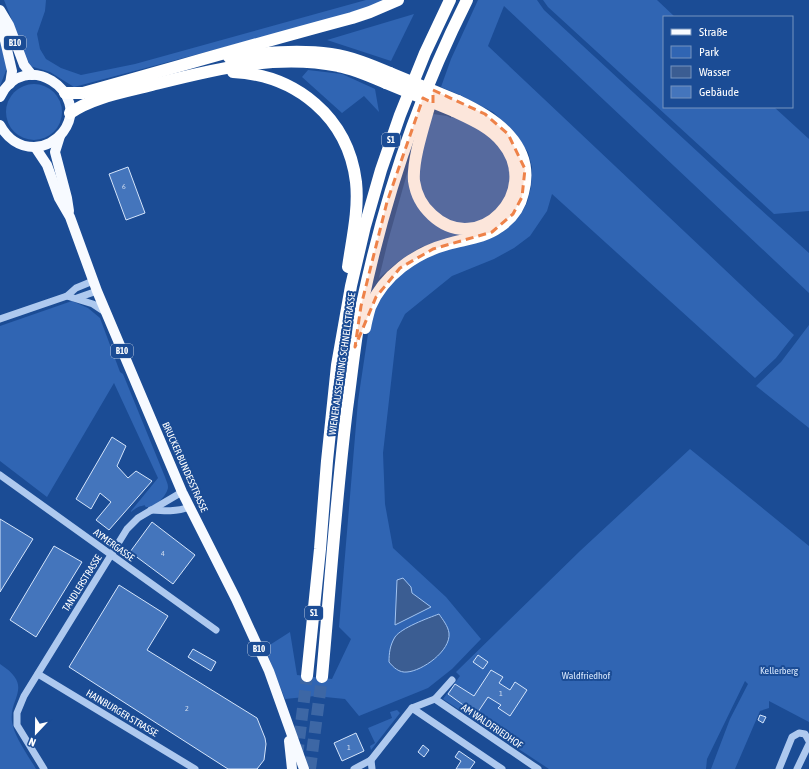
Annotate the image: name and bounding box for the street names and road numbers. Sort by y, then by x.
road number: B10 [4,36,26,50]
road number: S1 [382,133,400,147]
street label: WIENER AUSSENRING SCHNELLSTRASSE [327,291,358,436]
road number: B10 [111,344,133,358]
street label: BRUCKER BUNDESSTRASSE [160,420,210,514]
street label: AYMERGASSE [92,527,137,564]
street label: TANDLERSTRASSE [60,552,104,613]
road number: S1 [305,606,323,620]
road number: B10 [248,642,270,656]
street label: HAINBURGER STRASSE [84,687,161,739]
street label: AM WALDFRIEDHOF [459,701,525,751]

